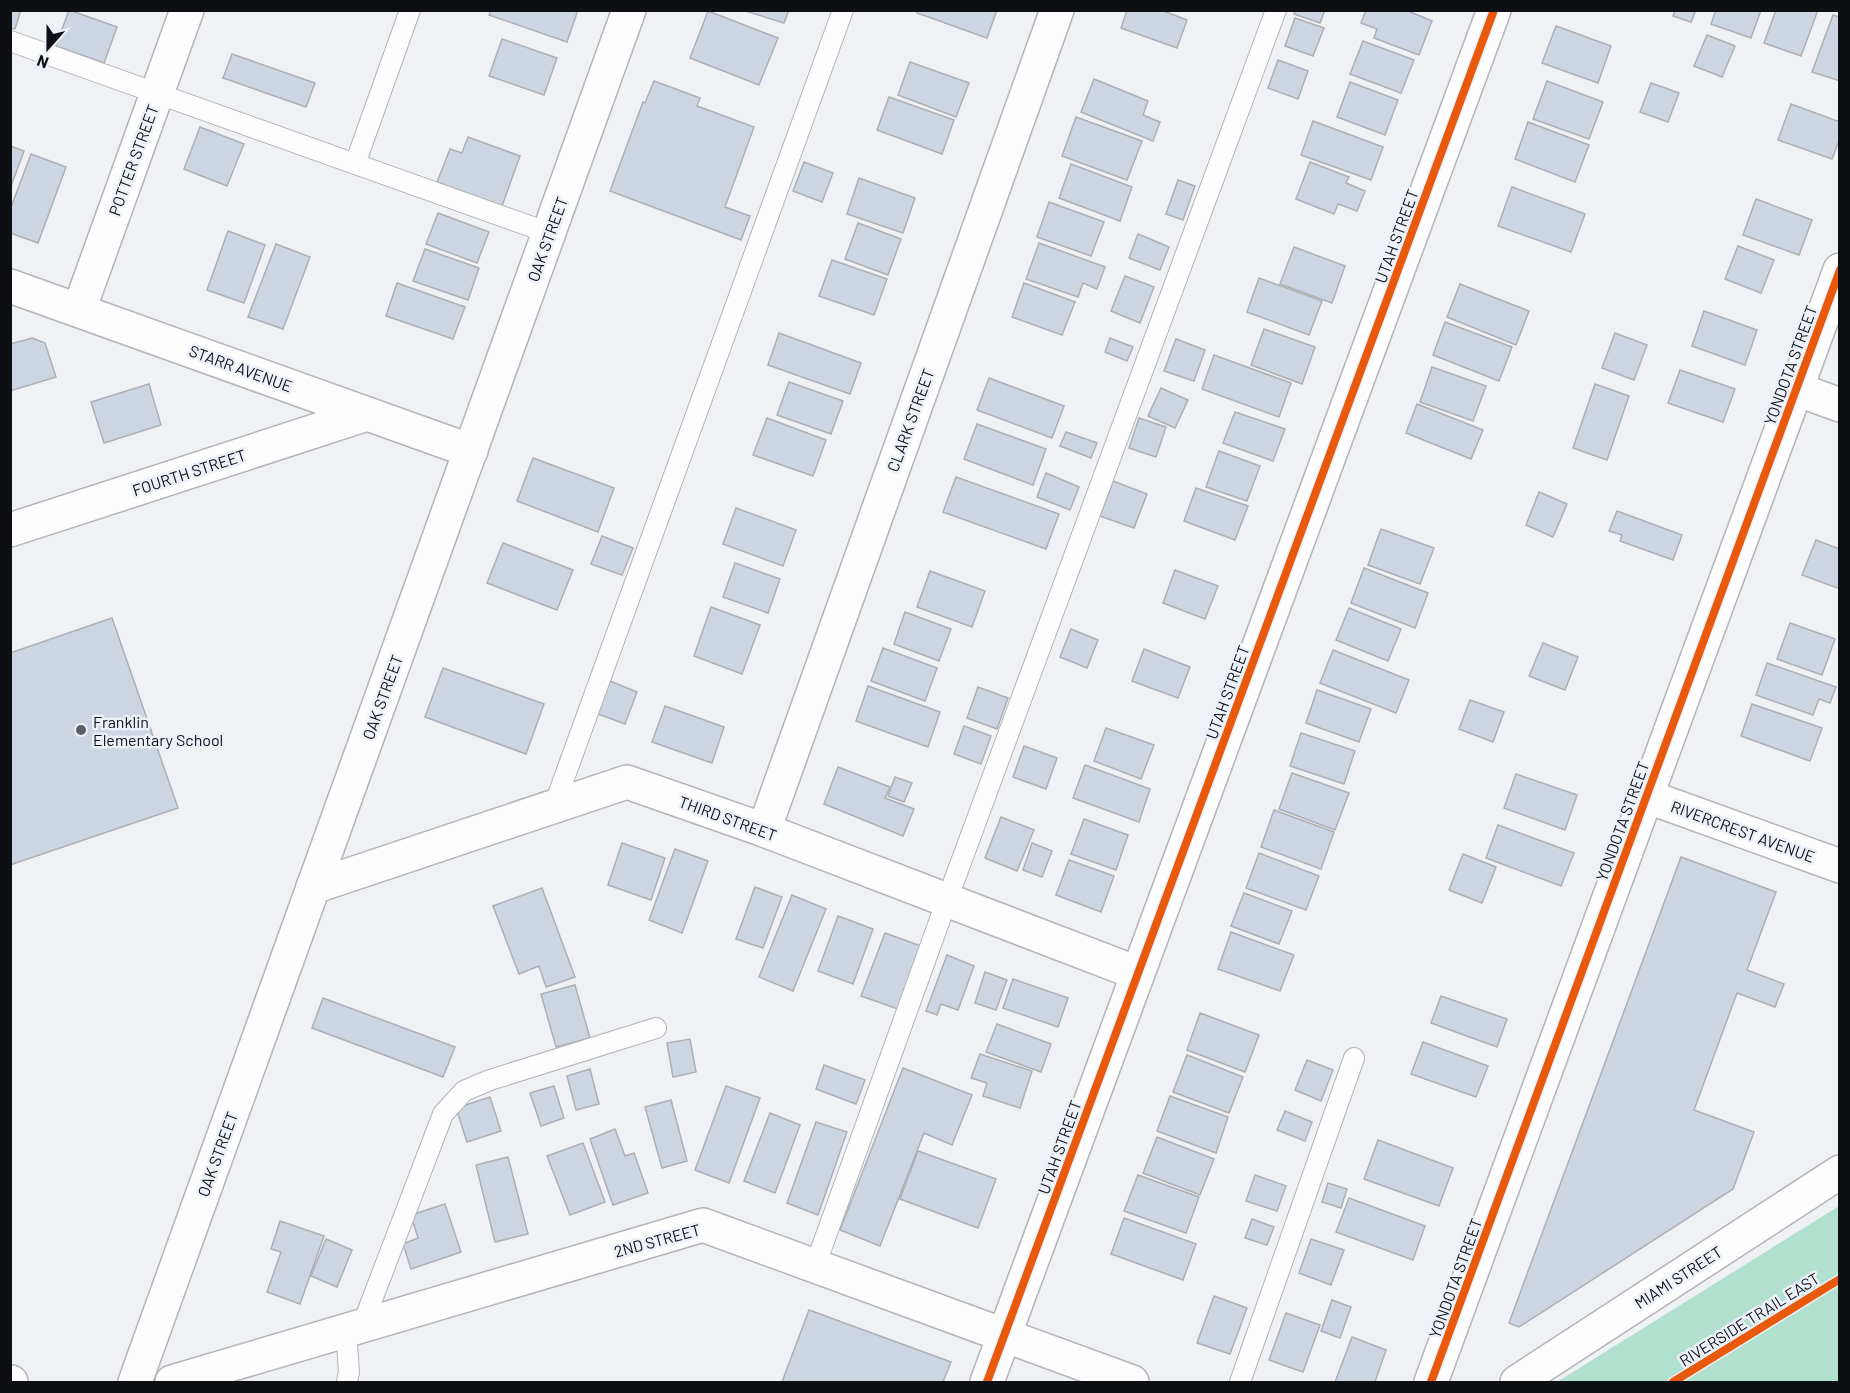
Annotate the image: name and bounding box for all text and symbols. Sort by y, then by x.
north arrow [18,18,78,78]
text: N [34,52,51,73]
street label: POTTER STREET [104,102,162,218]
street label: UTAH STREET [1370,187,1422,285]
street label: OAK STREET [523,194,571,284]
street label: YONDOTA STREET [1759,302,1821,428]
street label: STARR AVENUE [187,341,295,395]
street label: CLARK STREET [883,366,937,474]
street label: FOURTH STREET [130,445,248,499]
street label: UTAH STREET [1201,643,1253,741]
street label: OAK STREET [358,652,406,742]
place label: Franklin Elementary School [93,712,223,749]
marker: Franklin Elementary School [74,723,88,737]
street label: YONDOTA STREET [1591,758,1653,884]
street label: THIRD STREET [676,791,780,845]
street label: RIVERCREST AVENUE [1668,796,1818,866]
street label: UTAH STREET [1033,1098,1085,1196]
street label: OAK STREET [193,1109,241,1199]
street label: YONDOTA STREET [1424,1215,1486,1341]
street label: 2ND STREET [612,1219,702,1261]
street label: MIAMI STREET [1631,1242,1725,1312]
street label: RIVERSIDE TRAIL EAST [1676,1268,1822,1370]

